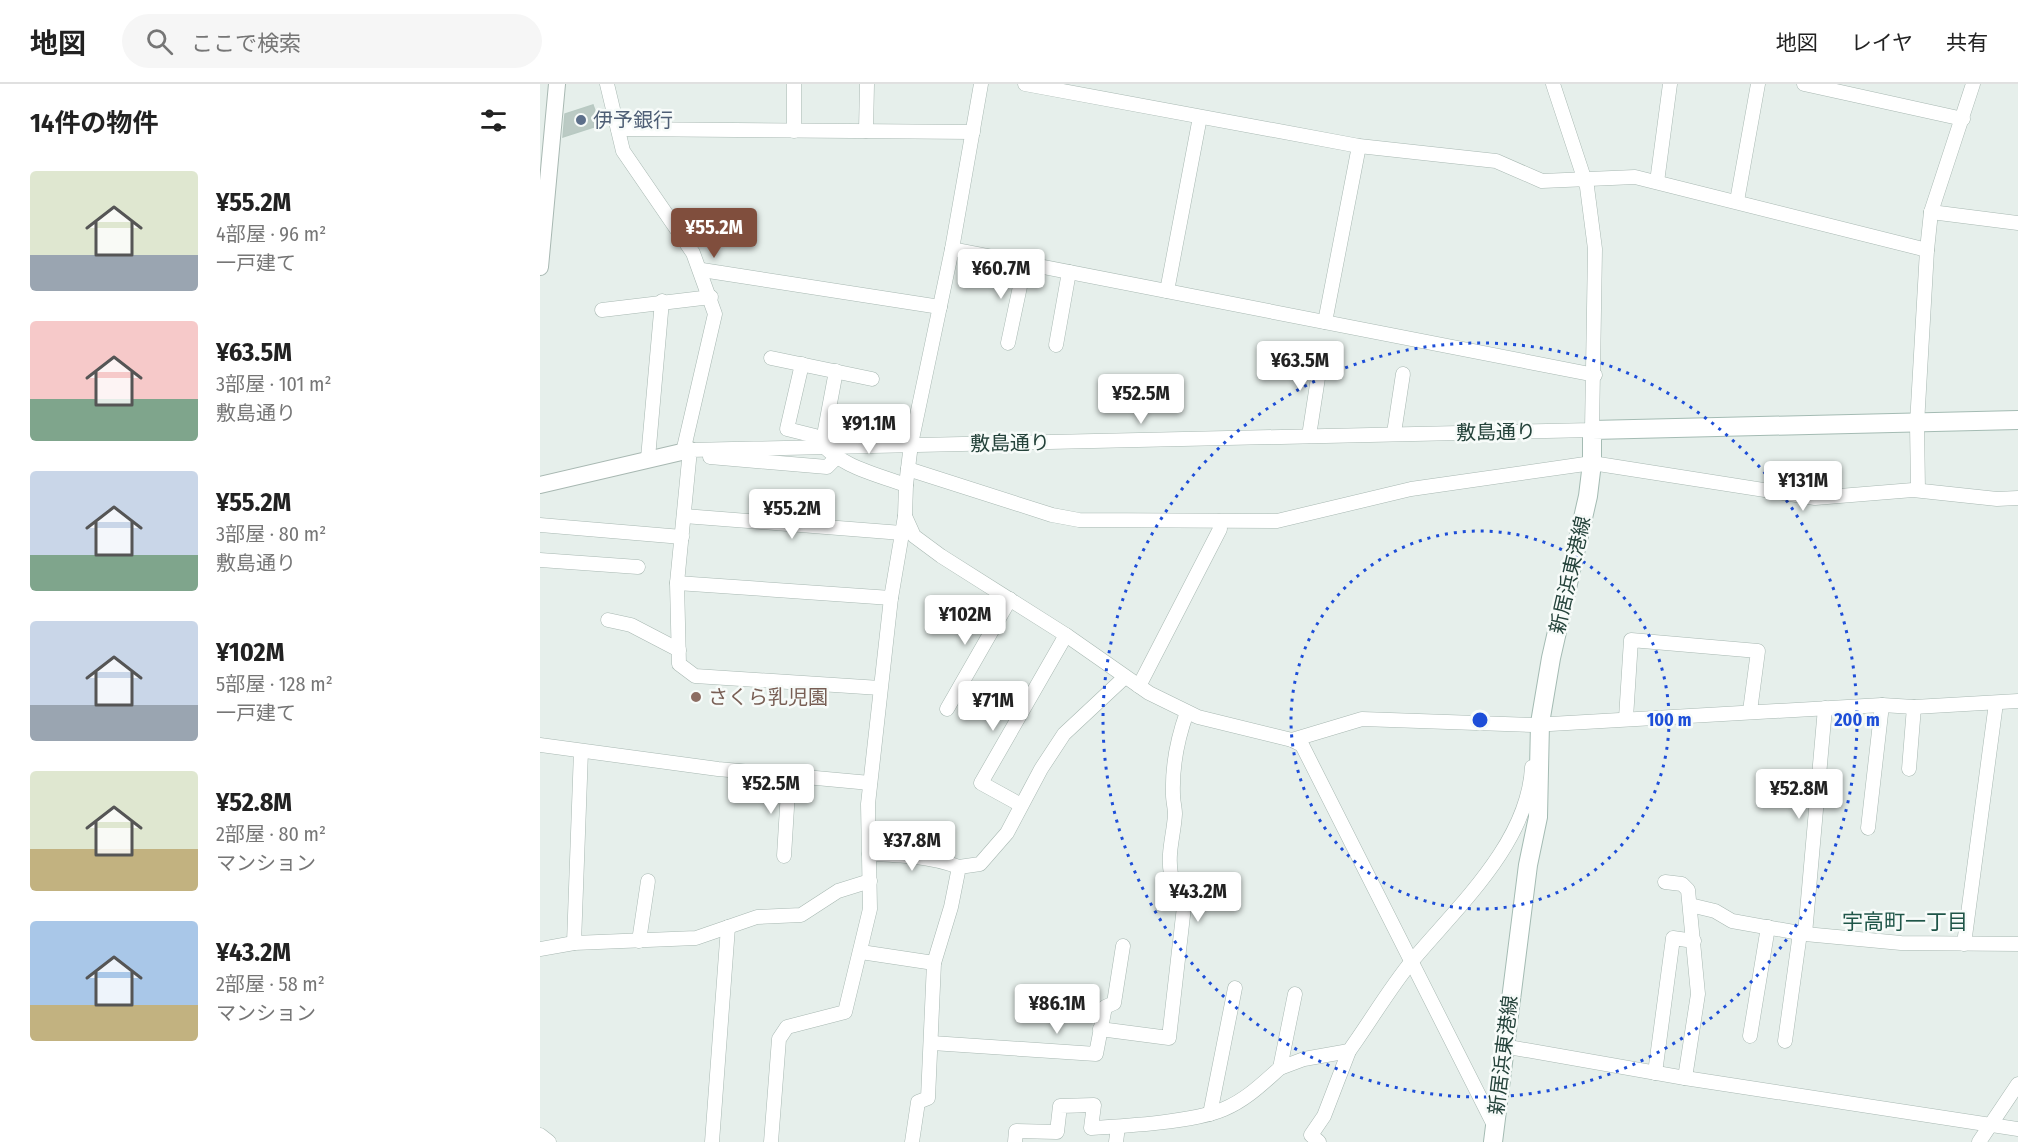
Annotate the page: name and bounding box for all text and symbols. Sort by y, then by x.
search box [122,14,542,68]
icon: search [143,25,176,58]
text: 地図 [30,27,86,60]
text: ここで検索 [191,30,301,57]
text: 地図 [1776,30,1818,56]
text: レイヤ [1851,30,1913,56]
text: 共有 [1946,30,1988,56]
icon: filters [477,104,510,137]
text: 14件の物件 [30,108,158,139]
place label: 伊予銀行 [593,108,673,132]
marker: 伊予銀行 [574,113,588,127]
text: ¥55.2M [216,187,291,218]
icon: home [78,195,150,267]
pin: ¥55.2M [665,208,763,259]
text: ¥55.2M [685,215,743,239]
text: 4部屋 · 96 m² [216,222,326,246]
pin: ¥60.7M [952,249,1050,300]
text: 一戸建て [216,251,296,275]
text: ¥60.7M [972,256,1030,280]
text: ¥63.5M [216,337,292,368]
pin: ¥63.5M [1251,341,1349,392]
icon: home [78,345,150,417]
text: ¥63.5M [1271,348,1329,372]
text: 3部屋 · 101 m² [216,372,331,396]
pin: ¥52.5M [1092,374,1190,425]
text: ¥52.5M [1112,381,1170,405]
text: 敷島通り [216,401,296,425]
pin: ¥91.1M [820,404,918,455]
text: ¥91.1M [842,411,896,435]
street label: 敷島通り [1456,419,1536,445]
street label: 敷島通り [970,430,1050,456]
pin: ¥131M [1761,461,1845,512]
text: ¥131M [1778,468,1828,492]
text: ¥55.2M [216,487,291,518]
pin: ¥55.2M [743,489,841,540]
icon: home [78,495,150,567]
text: ¥55.2M [763,496,821,520]
street label: 新居浜東港線 [1545,514,1595,636]
text: 3部屋 · 80 m² [216,522,326,546]
text: 敷島通り [216,551,296,575]
pin: ¥102M [923,595,1007,646]
text: ¥102M [939,602,991,626]
text: ¥102M [216,637,284,668]
icon: home [78,645,150,717]
text: 5部屋 · 128 m² [216,672,333,696]
pin: ¥71M [957,681,1029,732]
place label: さくら乳児園 [708,685,828,709]
text: ¥71M [972,688,1014,712]
marker: さくら乳児園 [689,690,703,704]
text: 一戸建て [216,701,296,725]
text: 100 m [1647,709,1691,731]
text: 200 m [1833,709,1880,731]
centre of rings [1470,710,1490,730]
pin: ¥52.5M [722,764,820,815]
pin: ¥52.8M [1750,769,1848,820]
text: ¥52.5M [742,771,800,795]
text: ¥52.8M [1770,776,1828,800]
text: ¥52.8M [216,787,292,818]
icon: home [78,795,150,867]
pin: ¥37.8M [863,821,961,872]
text: 2部屋 · 80 m² [216,822,326,846]
text: ¥37.8M [883,828,941,852]
text: マンション [216,851,316,875]
pin: ¥43.2M [1149,872,1247,923]
text: ¥43.2M [1169,879,1227,903]
district label: 宇高町一丁目 [1842,909,1968,935]
text: ¥43.2M [216,937,291,968]
icon: home [78,945,150,1017]
text: 2部屋 · 58 m² [216,972,325,996]
pin: ¥86.1M [1008,984,1106,1035]
text: ¥86.1M [1029,991,1085,1015]
street label: 新居浜東港線 [1484,994,1522,1116]
text: マンション [216,1001,316,1025]

